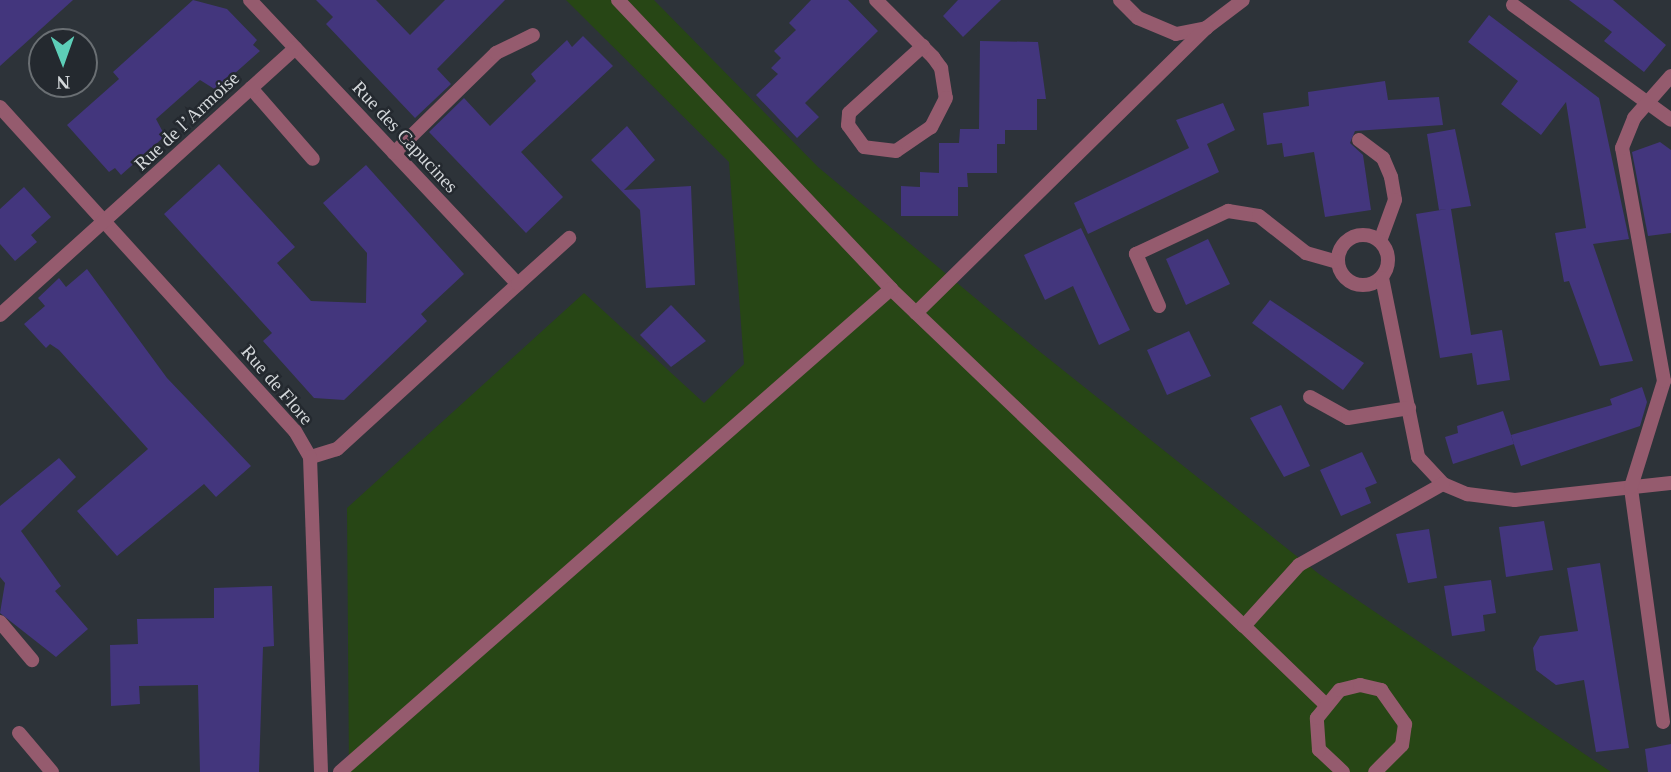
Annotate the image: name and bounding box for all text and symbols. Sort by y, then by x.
north arrow [28,28,98,98]
street label: Rue de l’Armoise [130,67,244,175]
text: N [56,72,70,93]
street label: Rue des Capucines [347,76,463,198]
street label: Rue de Flore [236,340,318,430]

